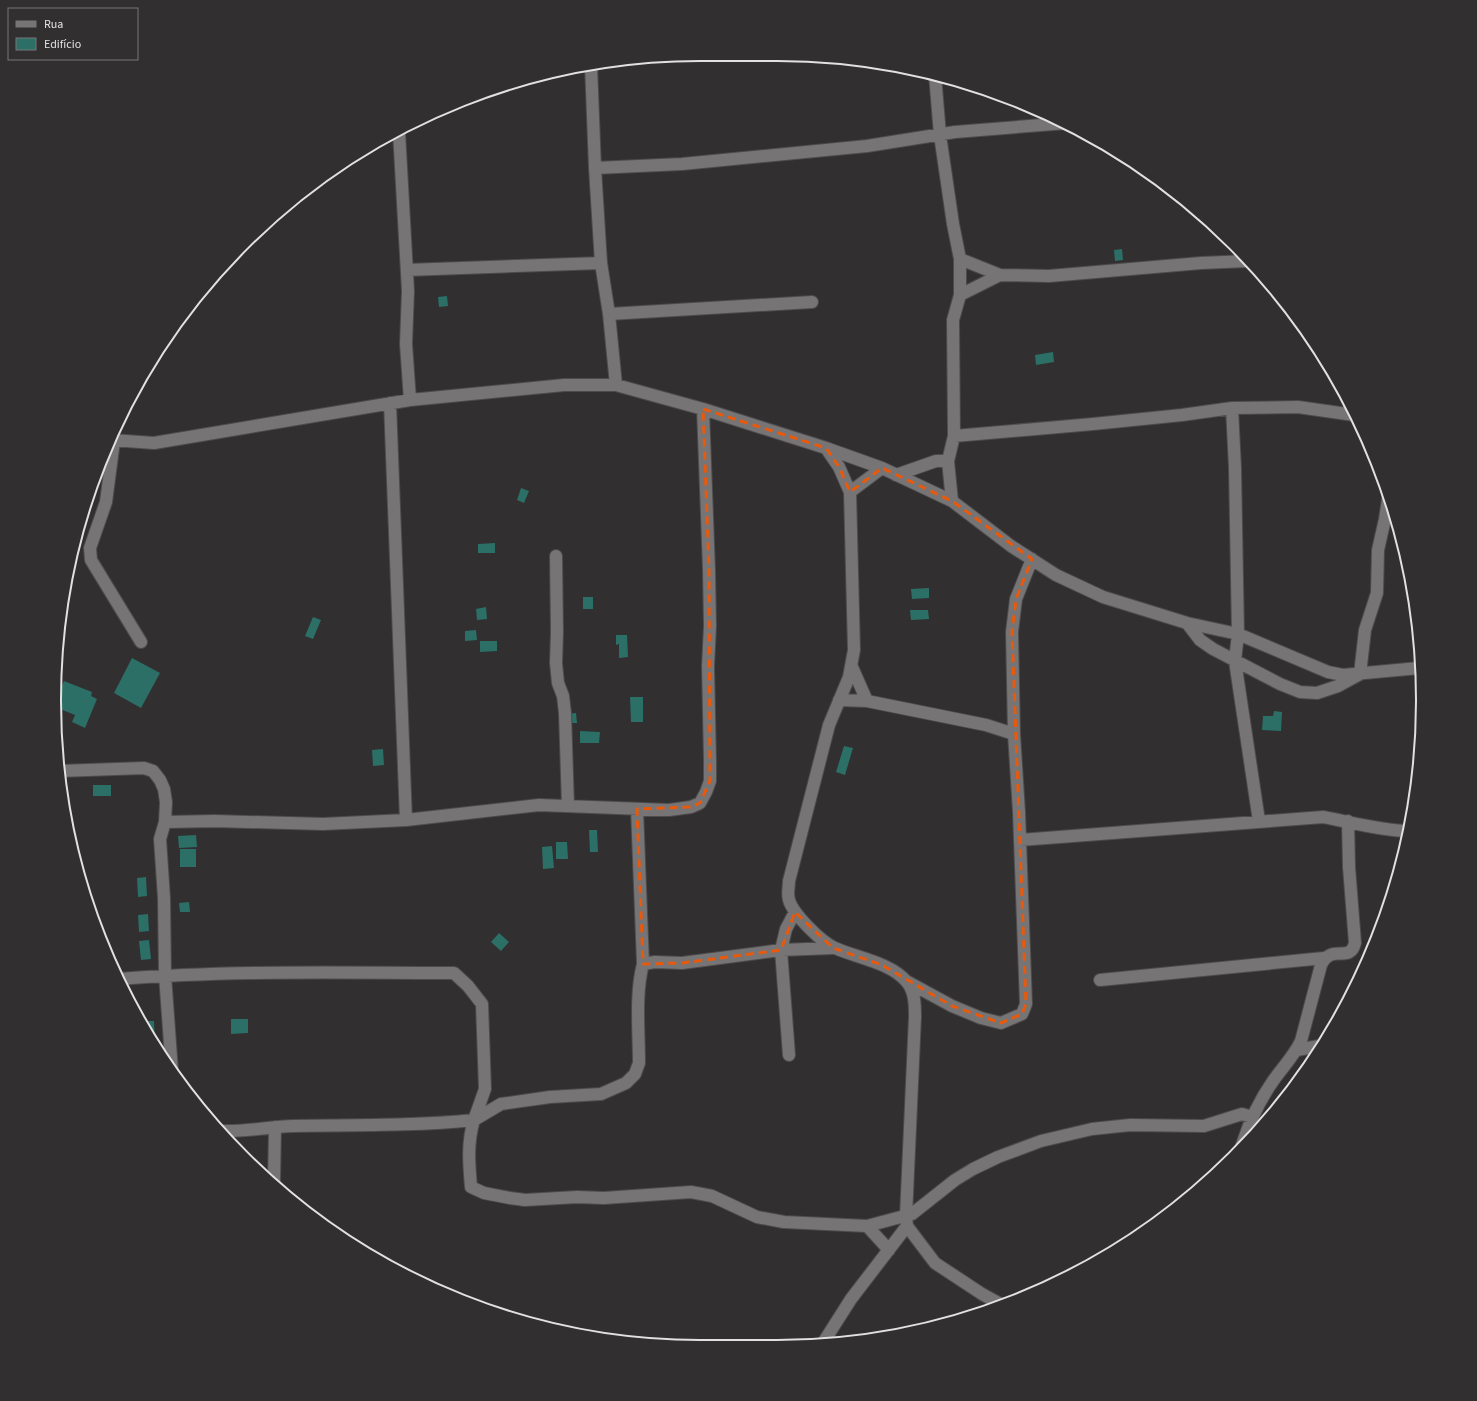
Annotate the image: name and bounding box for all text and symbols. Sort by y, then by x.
legend [8,8,138,60]
text: Rua [44,16,63,33]
text: Edifício [44,36,81,53]

